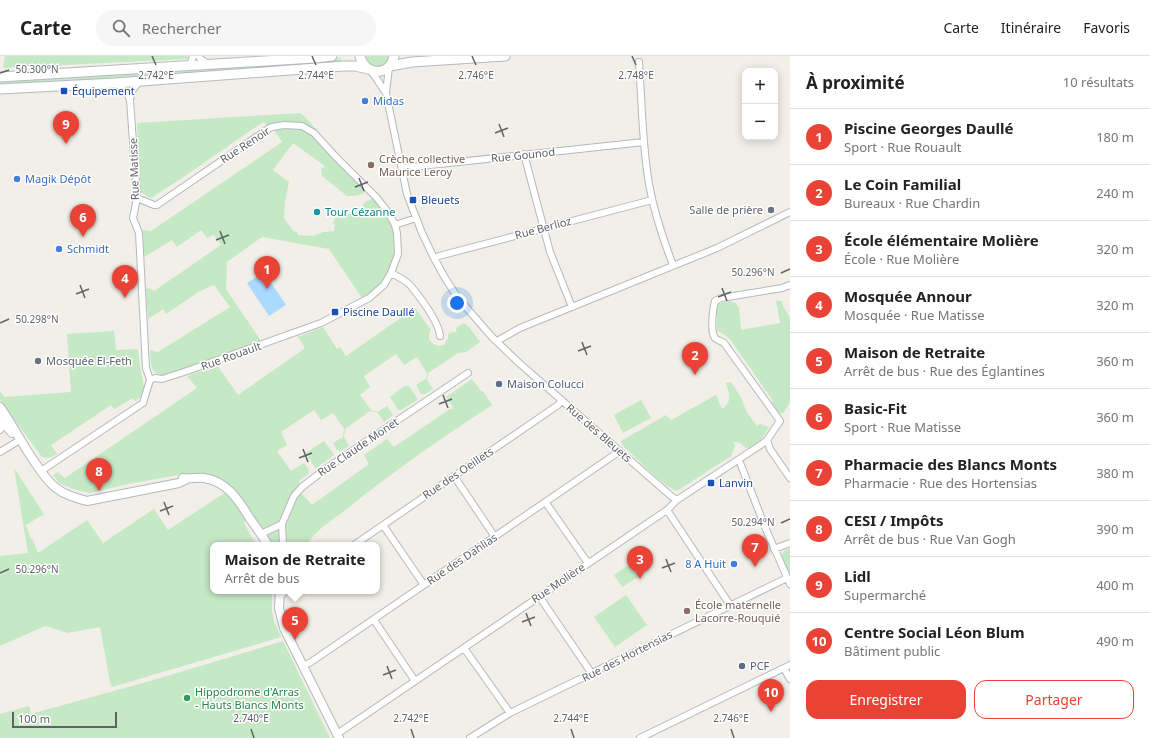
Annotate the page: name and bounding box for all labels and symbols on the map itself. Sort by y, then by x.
text: 50.300°N [15,62,59,76]
text: 2.742°E [138,68,174,82]
text: 2.744°E [298,68,334,82]
text: 2.746°E [458,68,494,82]
text: 2.748°E [618,68,654,82]
place label: Équipement [72,83,135,98]
marker: Équipement [59,86,69,96]
place label: Midas [373,93,404,108]
marker: Midas [360,96,370,106]
pin: 9 [53,111,79,144]
street label: Rue Renoir [217,123,273,166]
street label: Rue Matisse [125,138,142,200]
street label: Rue Gounod [490,144,556,165]
place label: Crèche collective Maurice Leroy [379,151,465,179]
marker: Crèche collective Maurice Leroy [366,160,376,170]
place label: Magik Dépôt [25,171,91,186]
marker: Magik Dépôt [12,174,22,184]
place label: Bleuets [421,192,459,207]
marker: Bleuets [408,195,418,205]
place label: Salle de prière [689,202,763,217]
pin: 6 [70,204,96,237]
place label: Tour Cézanne [325,204,395,219]
marker: Salle de prière [766,205,776,215]
marker: Tour Cézanne [312,207,322,217]
street label: Rue Berlioz [513,213,573,242]
place label: Schmidt [67,241,109,256]
marker: Schmidt [54,244,64,254]
pin: 1 [254,256,280,289]
pin: 4 [112,265,138,298]
text: 50.296°N [731,265,775,279]
your location [447,293,467,313]
place label: Piscine Daullé [343,304,415,319]
marker: Piscine Daullé [330,307,340,317]
text: 50.298°N [15,312,59,326]
street label: Rue Rouault [199,338,263,373]
pin: 2 [682,342,708,375]
place label: Mosquée El-Feth [46,353,132,368]
marker: Mosquée El-Feth [33,356,43,366]
place label: Maison Colucci [507,376,584,391]
marker: Maison Colucci [494,379,504,389]
street label: Rue des Bleuets [563,400,635,465]
street label: Rue Claude Monet [314,414,401,479]
street label: Rue des Oeillets [419,443,496,502]
pin: 8 [86,458,112,491]
place label: Lanvin [719,475,753,490]
marker: Lanvin [706,478,716,488]
text: 50.294°N [731,515,775,529]
street label: Rue des Dahlias [424,529,500,588]
pin: 7 [742,534,768,567]
pin: 3 [627,546,653,579]
place label: 8 A Huit [685,556,726,571]
street label: Rue Molière [528,559,588,606]
marker: 8 A Huit [729,559,739,569]
text: 50.296°N [15,562,59,576]
place label: École maternelle Lacorre-Rouquié [695,597,781,625]
marker: École maternelle Lacorre-Rouquié [682,606,692,616]
pin: 5 [282,607,308,640]
street label: Rue des Hortensias [579,626,675,685]
place label: PCF [750,658,770,673]
marker: PCF [737,661,747,671]
pin: 10 [758,679,784,712]
place label: Hippodrome d'Arras - Hauts Blancs Monts [195,684,304,712]
marker: Hippodrome d'Arras - Hauts Blancs Monts [182,693,192,703]
scale bar [12,710,117,729]
text: 2.740°E [233,711,269,725]
text: 2.742°E [393,711,429,725]
text: 2.744°E [553,711,589,725]
text: 2.746°E [713,711,749,725]

